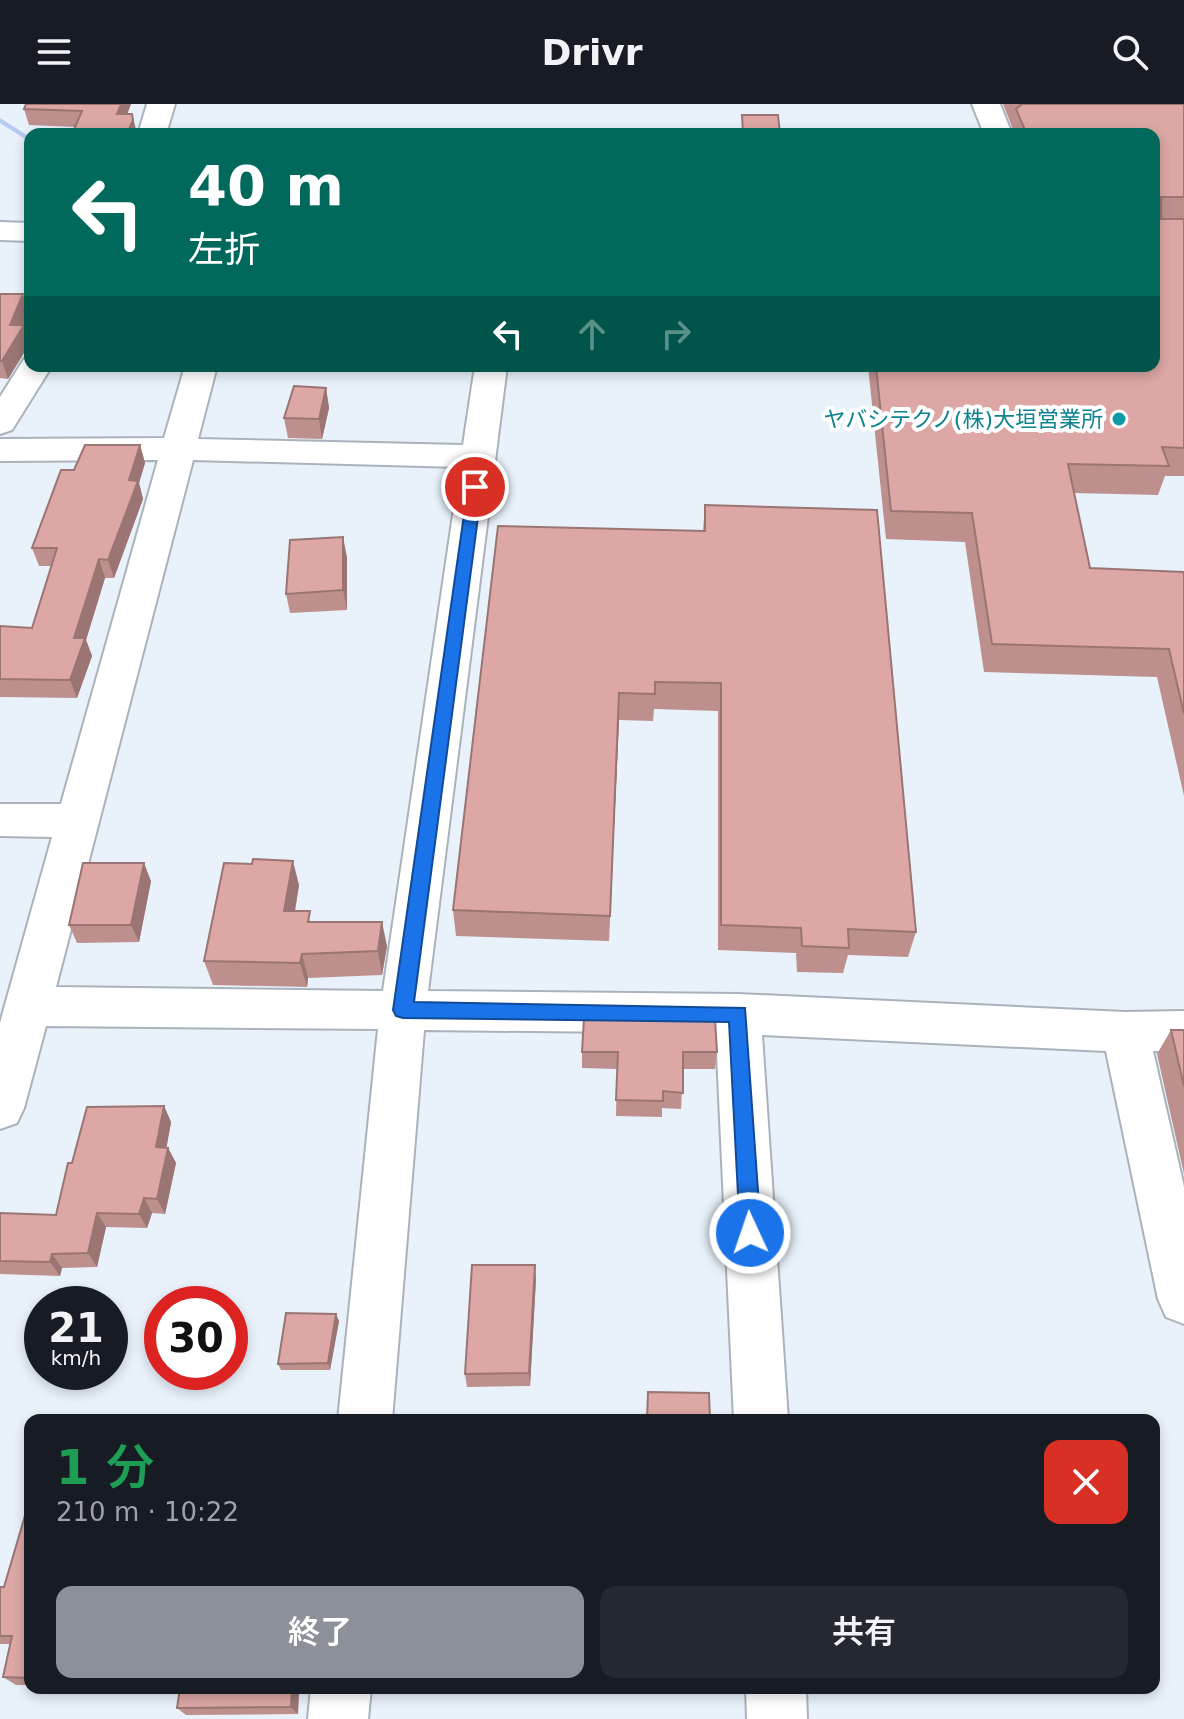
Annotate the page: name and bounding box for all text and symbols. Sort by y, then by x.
icon: menu [32,30,76,74]
icon: search [1108,30,1152,74]
text: Drivr [541,32,643,73]
text: 40 m [188,153,344,218]
icon: left [56,160,160,264]
text: 左折 [188,229,260,270]
icon: left [486,312,530,356]
icon: ahead [570,312,614,356]
icon: right [654,312,698,356]
place label: ヤバシテクノ(株)大垣営業所 [824,407,1103,432]
marker: ヤバシテクノ(株)大垣営業所 [1110,410,1128,428]
pin [441,453,509,521]
icon: arrive [453,465,497,509]
position arrow [708,1191,792,1275]
speed limit sign: 30 [144,1286,248,1390]
text: 21 [48,1305,104,1351]
text: km/h [51,1346,101,1370]
text: 1 分 [56,1439,154,1495]
button: close [1044,1440,1128,1524]
text: 210 m · 10:22 [56,1497,239,1527]
button: 終了 [56,1586,584,1678]
button: 共有 [600,1586,1128,1678]

